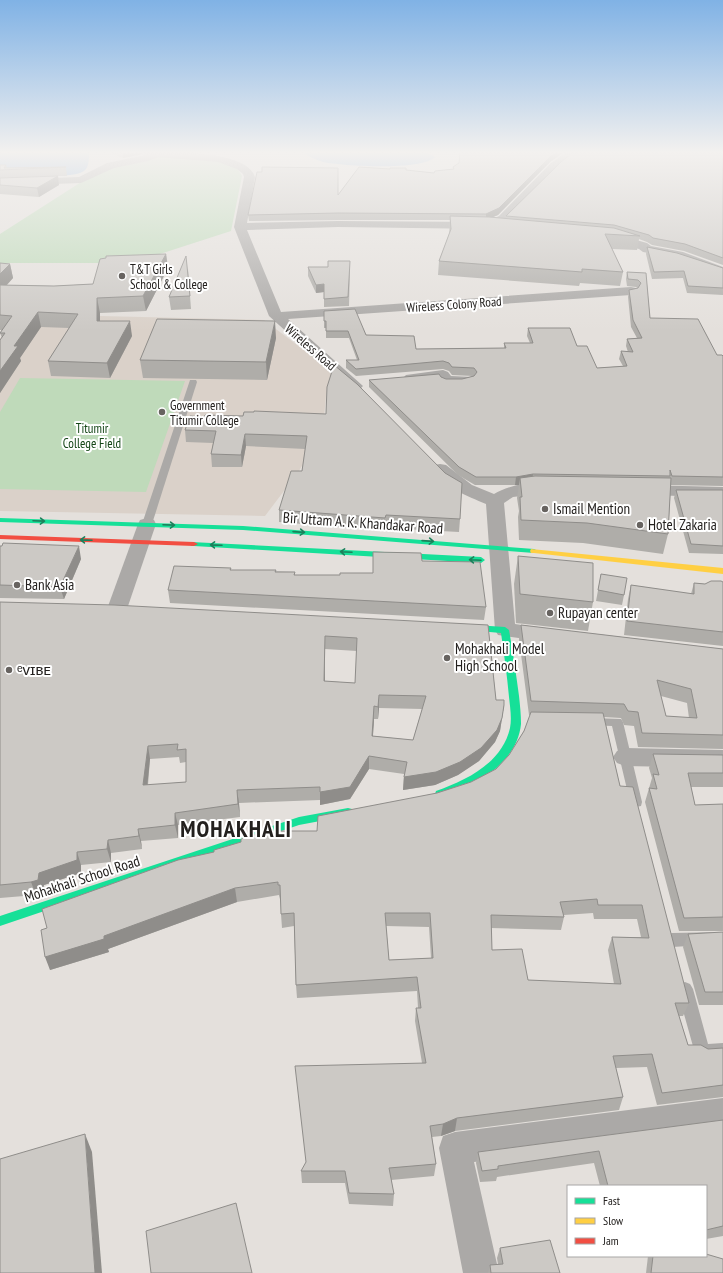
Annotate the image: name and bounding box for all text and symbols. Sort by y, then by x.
place label: T&T Girls School & College [130,261,208,293]
marker: T&T Girls School & College [117,271,127,281]
street label: Wireless Colony Road [406,293,502,316]
street label: Wireless Road [281,320,340,374]
place label: Government Titumir College [170,397,239,429]
marker: Government Titumir College [157,407,167,417]
park label: Titumir College Field [63,420,121,452]
place label: Ismail Mention [553,499,630,518]
marker: Ismail Mention [540,504,550,514]
street label: Bir Uttam A. K. Khandakar Road [282,507,444,538]
place label: Hotel Zakaria [648,515,717,534]
one-way arrow [32,517,45,525]
marker: Hotel Zakaria [635,520,645,530]
one-way arrow [162,521,175,528]
one-way arrow [292,529,305,536]
one-way arrow [80,536,93,544]
one-way arrow [421,538,434,545]
one-way arrow [210,541,223,549]
one-way arrow [340,549,353,556]
one-way arrow [469,556,482,564]
place label: Bank Asia [25,575,74,594]
marker: Bank Asia [12,580,22,590]
place label: Rupayan center [558,603,639,622]
marker: Rupayan center [545,608,555,618]
place label: Mohakhali Model High School [455,639,545,675]
marker: Mohakhali Model High School [442,653,452,663]
place label: ᵉᴠɪʙᴇ [17,660,51,679]
marker: ᵉᴠɪʙᴇ [4,665,14,675]
district label: MOHAKHALI [180,814,292,843]
street label: Mohakhali School Road [22,851,142,906]
legend [567,1185,707,1257]
text: Fast [603,1193,621,1208]
text: Slow [603,1213,624,1228]
text: Jam [602,1233,619,1248]

